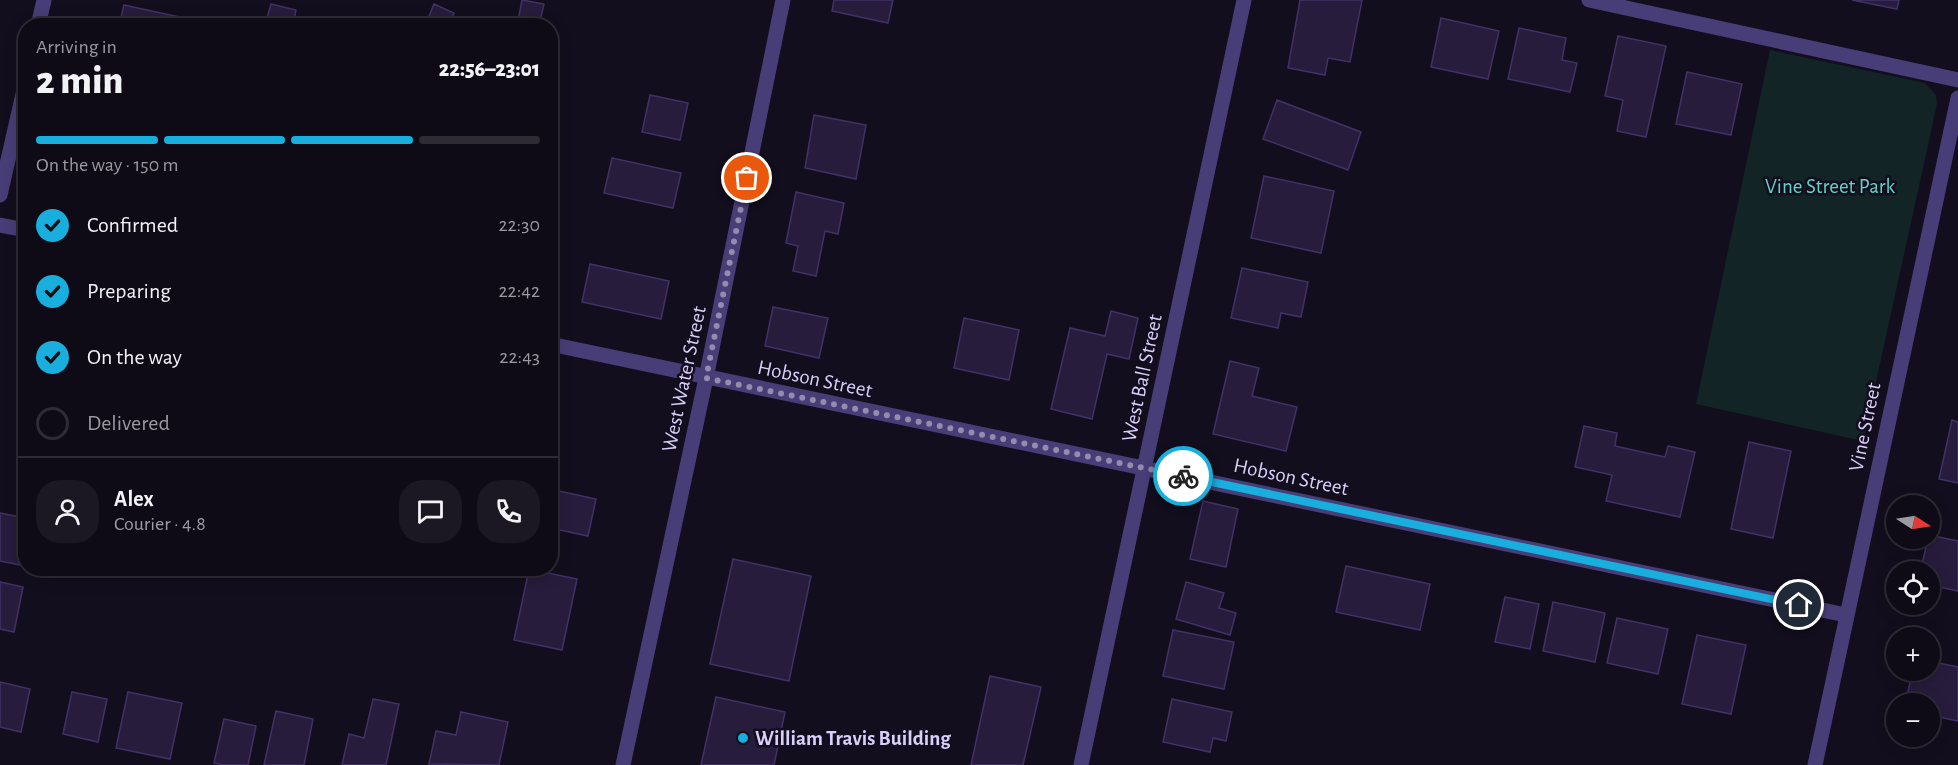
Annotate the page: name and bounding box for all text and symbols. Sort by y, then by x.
text: Arriving in [36,37,117,57]
text: 22:56–23:01 [439,58,540,80]
text: 2 min [36,62,123,101]
pin [721,152,772,203]
text: On the way · 150 m [36,155,179,175]
icon: bag [730,161,763,194]
park label: Vine Street Park [1765,176,1895,197]
icon: check [36,209,69,242]
text: Confirmed [87,214,178,236]
text: 22:30 [498,215,540,235]
icon: check [36,275,69,308]
text: Preparing [87,280,171,302]
text: 22:42 [499,281,540,301]
street label: West Water Street [658,304,710,454]
street label: West Ball Street [1118,312,1166,444]
icon: check [36,341,69,374]
text: On the way [87,346,182,368]
text: 22:43 [499,347,540,367]
street label: Hobson Street [756,357,875,401]
street label: Vine Street [1845,380,1885,473]
text: Delivered [87,412,170,434]
courier [1153,446,1213,506]
street label: Hobson Street [1232,455,1351,499]
icon: bike [1167,460,1200,493]
button: person [36,480,99,543]
button: chat [399,480,462,543]
button: phone [477,480,540,543]
text: Alex [114,488,154,510]
north arrow [1886,495,1940,549]
map controls [1886,495,1940,747]
text: Courier · 4.8 [114,514,206,534]
button: locate [1886,561,1940,615]
pin [1773,579,1824,630]
icon: home [1782,588,1815,621]
button: + [1886,627,1940,681]
button: − [1886,693,1940,747]
place label: William Travis Building [755,728,951,749]
marker: William Travis Building [736,731,750,745]

